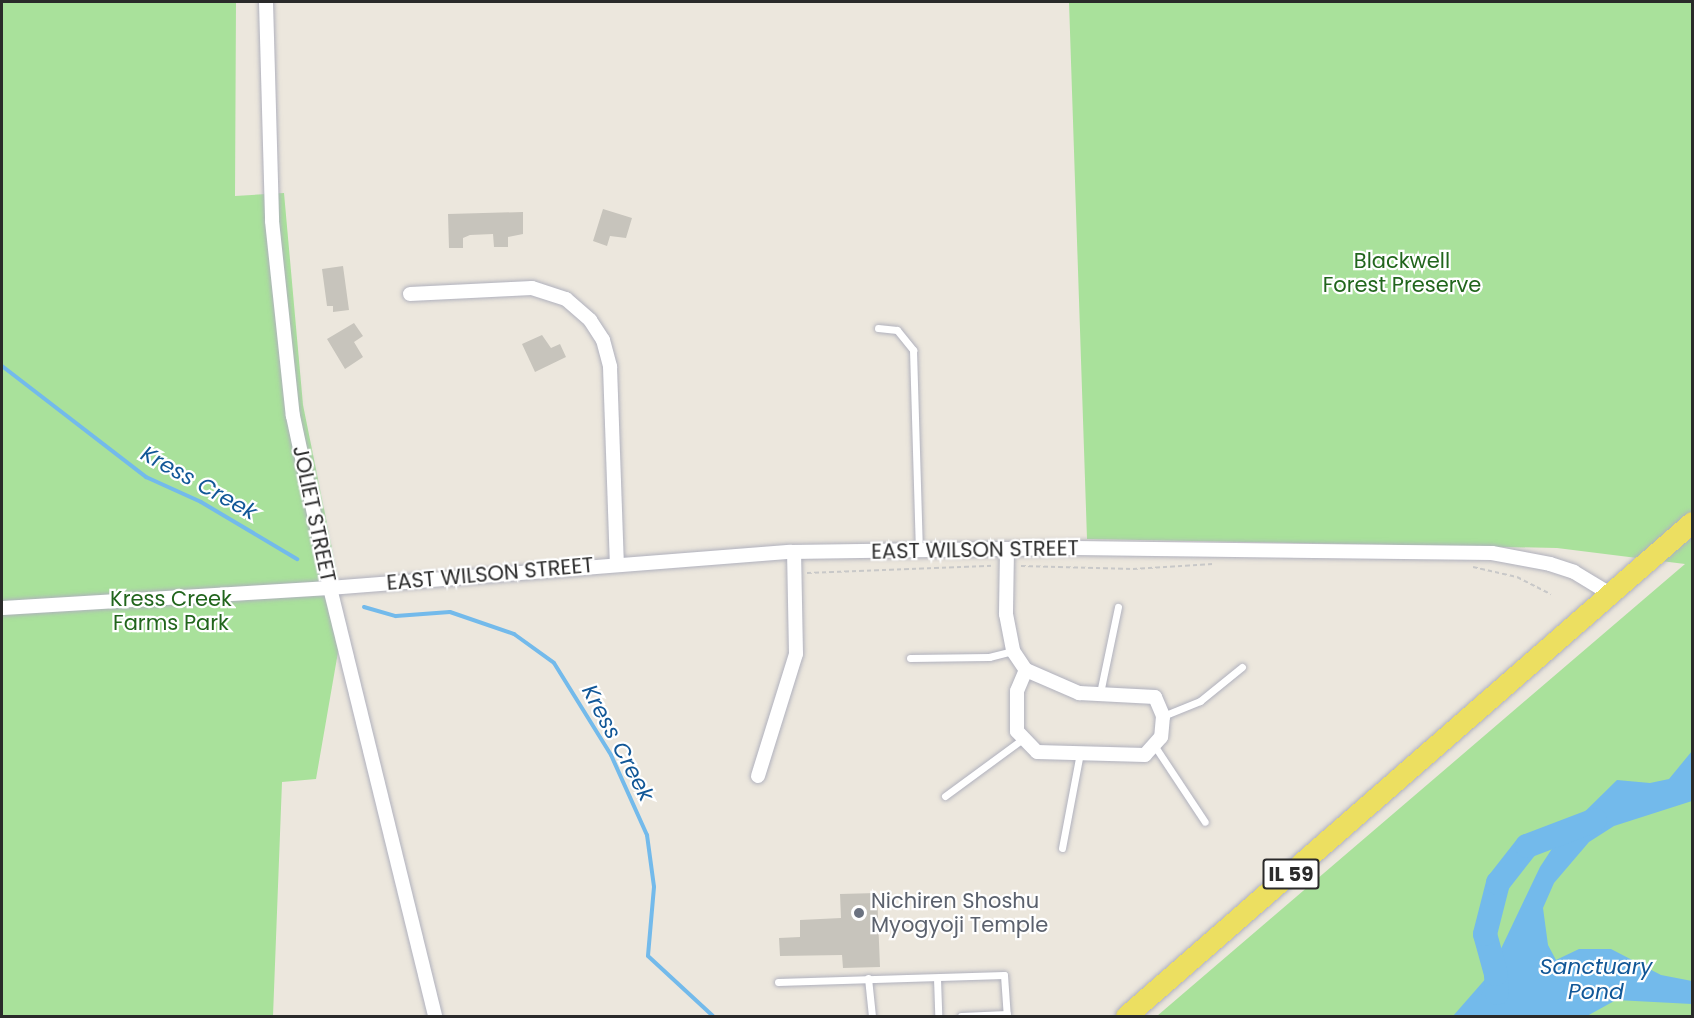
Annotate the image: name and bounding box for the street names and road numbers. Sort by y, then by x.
street label: JOLIET STREET [287,443,341,585]
street label: EAST WILSON STREET [871,536,1079,564]
street label: EAST WILSON STREET [386,552,594,596]
road number: IL 59 [1262,857,1320,891]

